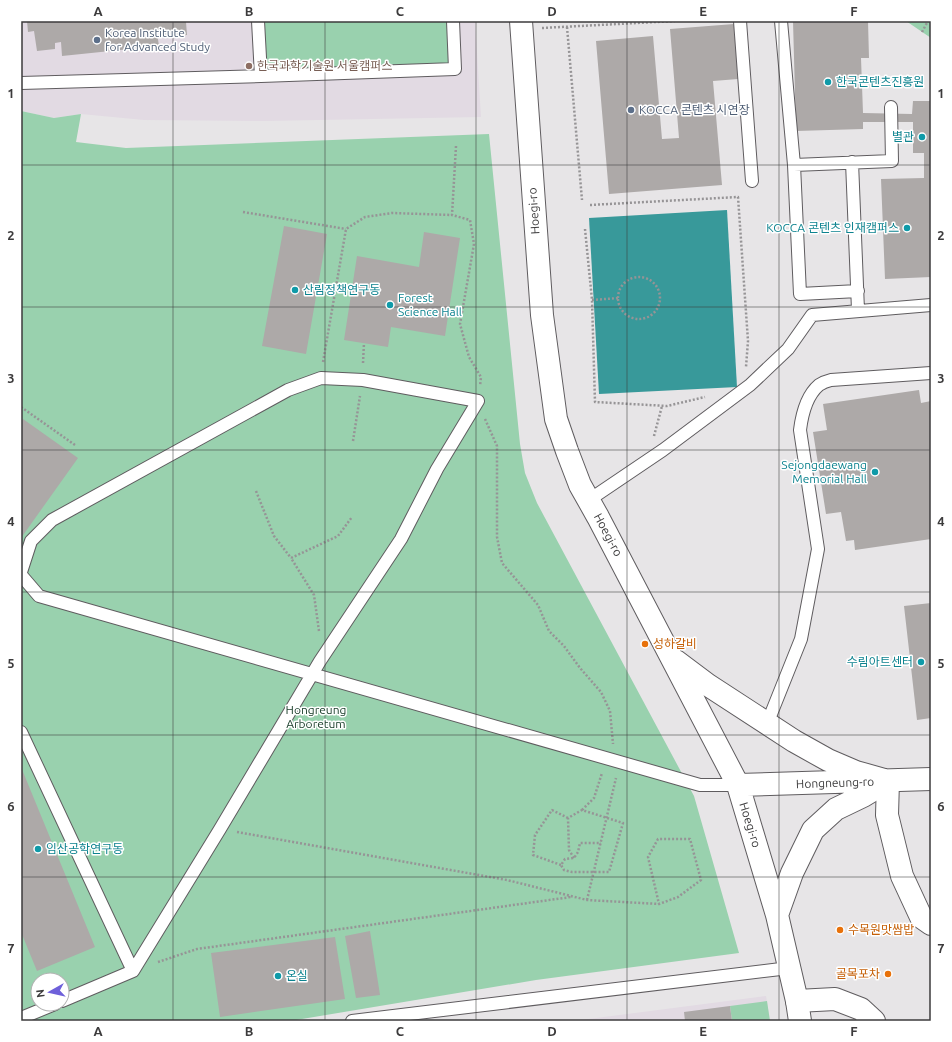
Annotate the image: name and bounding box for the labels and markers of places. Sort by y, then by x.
place label: Korea Institute for Advanced Study [105,26,210,53]
marker: Korea Institute for Advanced Study [92,35,102,45]
place label: 한국과학기술원 서울캠퍼스 [257,59,392,72]
marker: 한국과학기술원 서울캠퍼스 [244,61,254,71]
place label: 한국콘텐츠진흥원 [836,75,924,88]
marker: 한국콘텐츠진흥원 [823,77,833,87]
place label: KOCCA 콘텐츠 시연장 [639,103,750,116]
marker: KOCCA 콘텐츠 시연장 [626,105,636,115]
place label: 별관 [892,130,914,143]
marker: 별관 [917,132,927,142]
place label: KOCCA 콘텐츠 인재캠퍼스 [766,221,899,234]
marker: KOCCA 콘텐츠 인재캠퍼스 [902,223,912,233]
place label: 산림정책연구동 [303,283,380,296]
marker: 산림정책연구동 [290,285,300,295]
place label: Forest Science Hall [398,291,462,318]
marker: Forest Science Hall [385,300,395,310]
place label: Sejongdaewang Memorial Hall [781,458,867,485]
marker: Sejongdaewang Memorial Hall [870,467,880,477]
place label: 성하갈비 [653,637,697,650]
marker: 성하갈비 [640,639,650,649]
place label: 수림아트센터 [847,655,913,668]
marker: 수림아트센터 [916,657,926,667]
place label: 임산공학연구동 [46,842,123,855]
marker: 임산공학연구동 [33,844,43,854]
place label: 수목원맛쌈밥 [848,923,914,936]
marker: 수목원맛쌈밥 [835,925,845,935]
place label: 골목포차 [836,967,880,980]
place label: 온실 [286,969,308,982]
marker: 골목포차 [883,969,893,979]
marker: 온실 [273,971,283,981]

